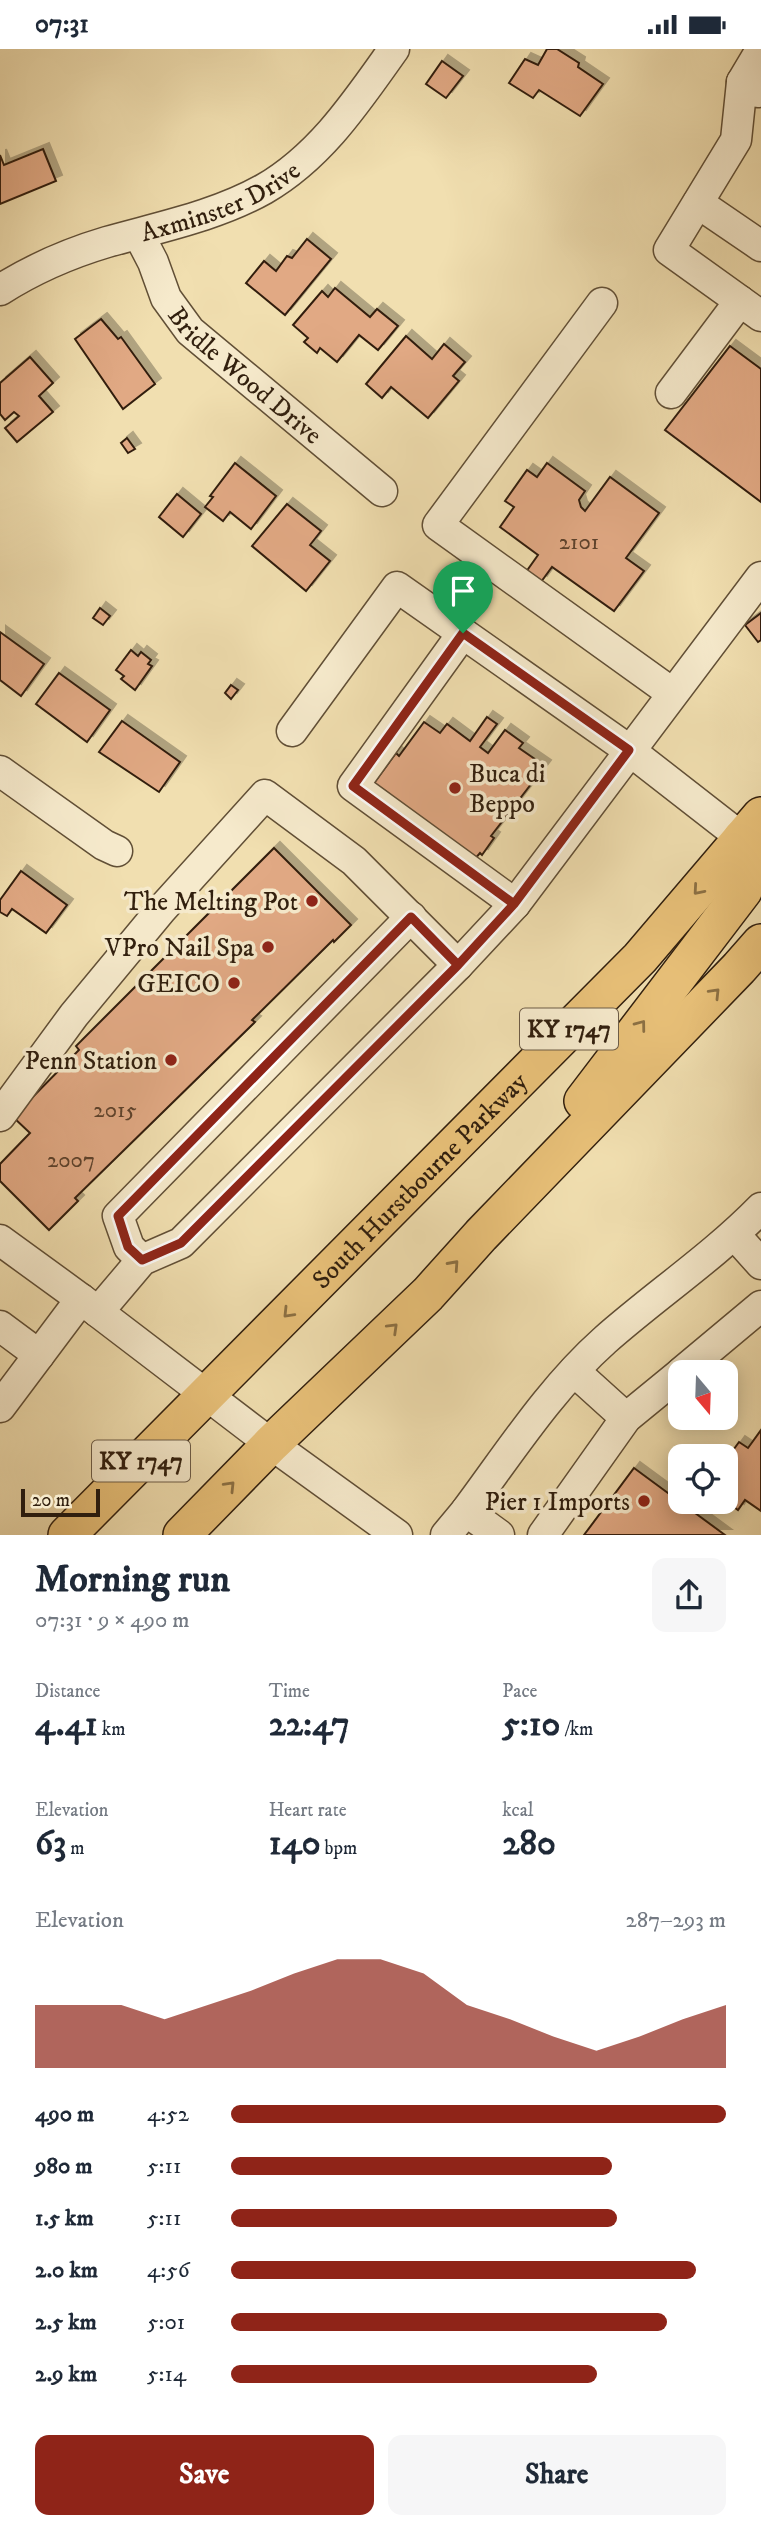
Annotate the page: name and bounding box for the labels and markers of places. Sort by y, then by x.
pin [433,561,493,633]
place label: Buca di Beppo [469,758,546,821]
marker: Buca di Beppo [447,780,463,796]
place label: The Melting Pot [124,886,298,919]
marker: The Melting Pot [304,893,320,909]
place label: VPro Nail Spa [104,932,254,965]
marker: VPro Nail Spa [260,939,276,955]
place label: GEICO [137,968,220,1001]
marker: GEICO [226,975,242,991]
place label: Penn Station [24,1045,157,1078]
marker: Penn Station [163,1052,179,1068]
place label: Pier 1 Imports [485,1486,630,1519]
marker: Pier 1 Imports [636,1493,652,1509]

